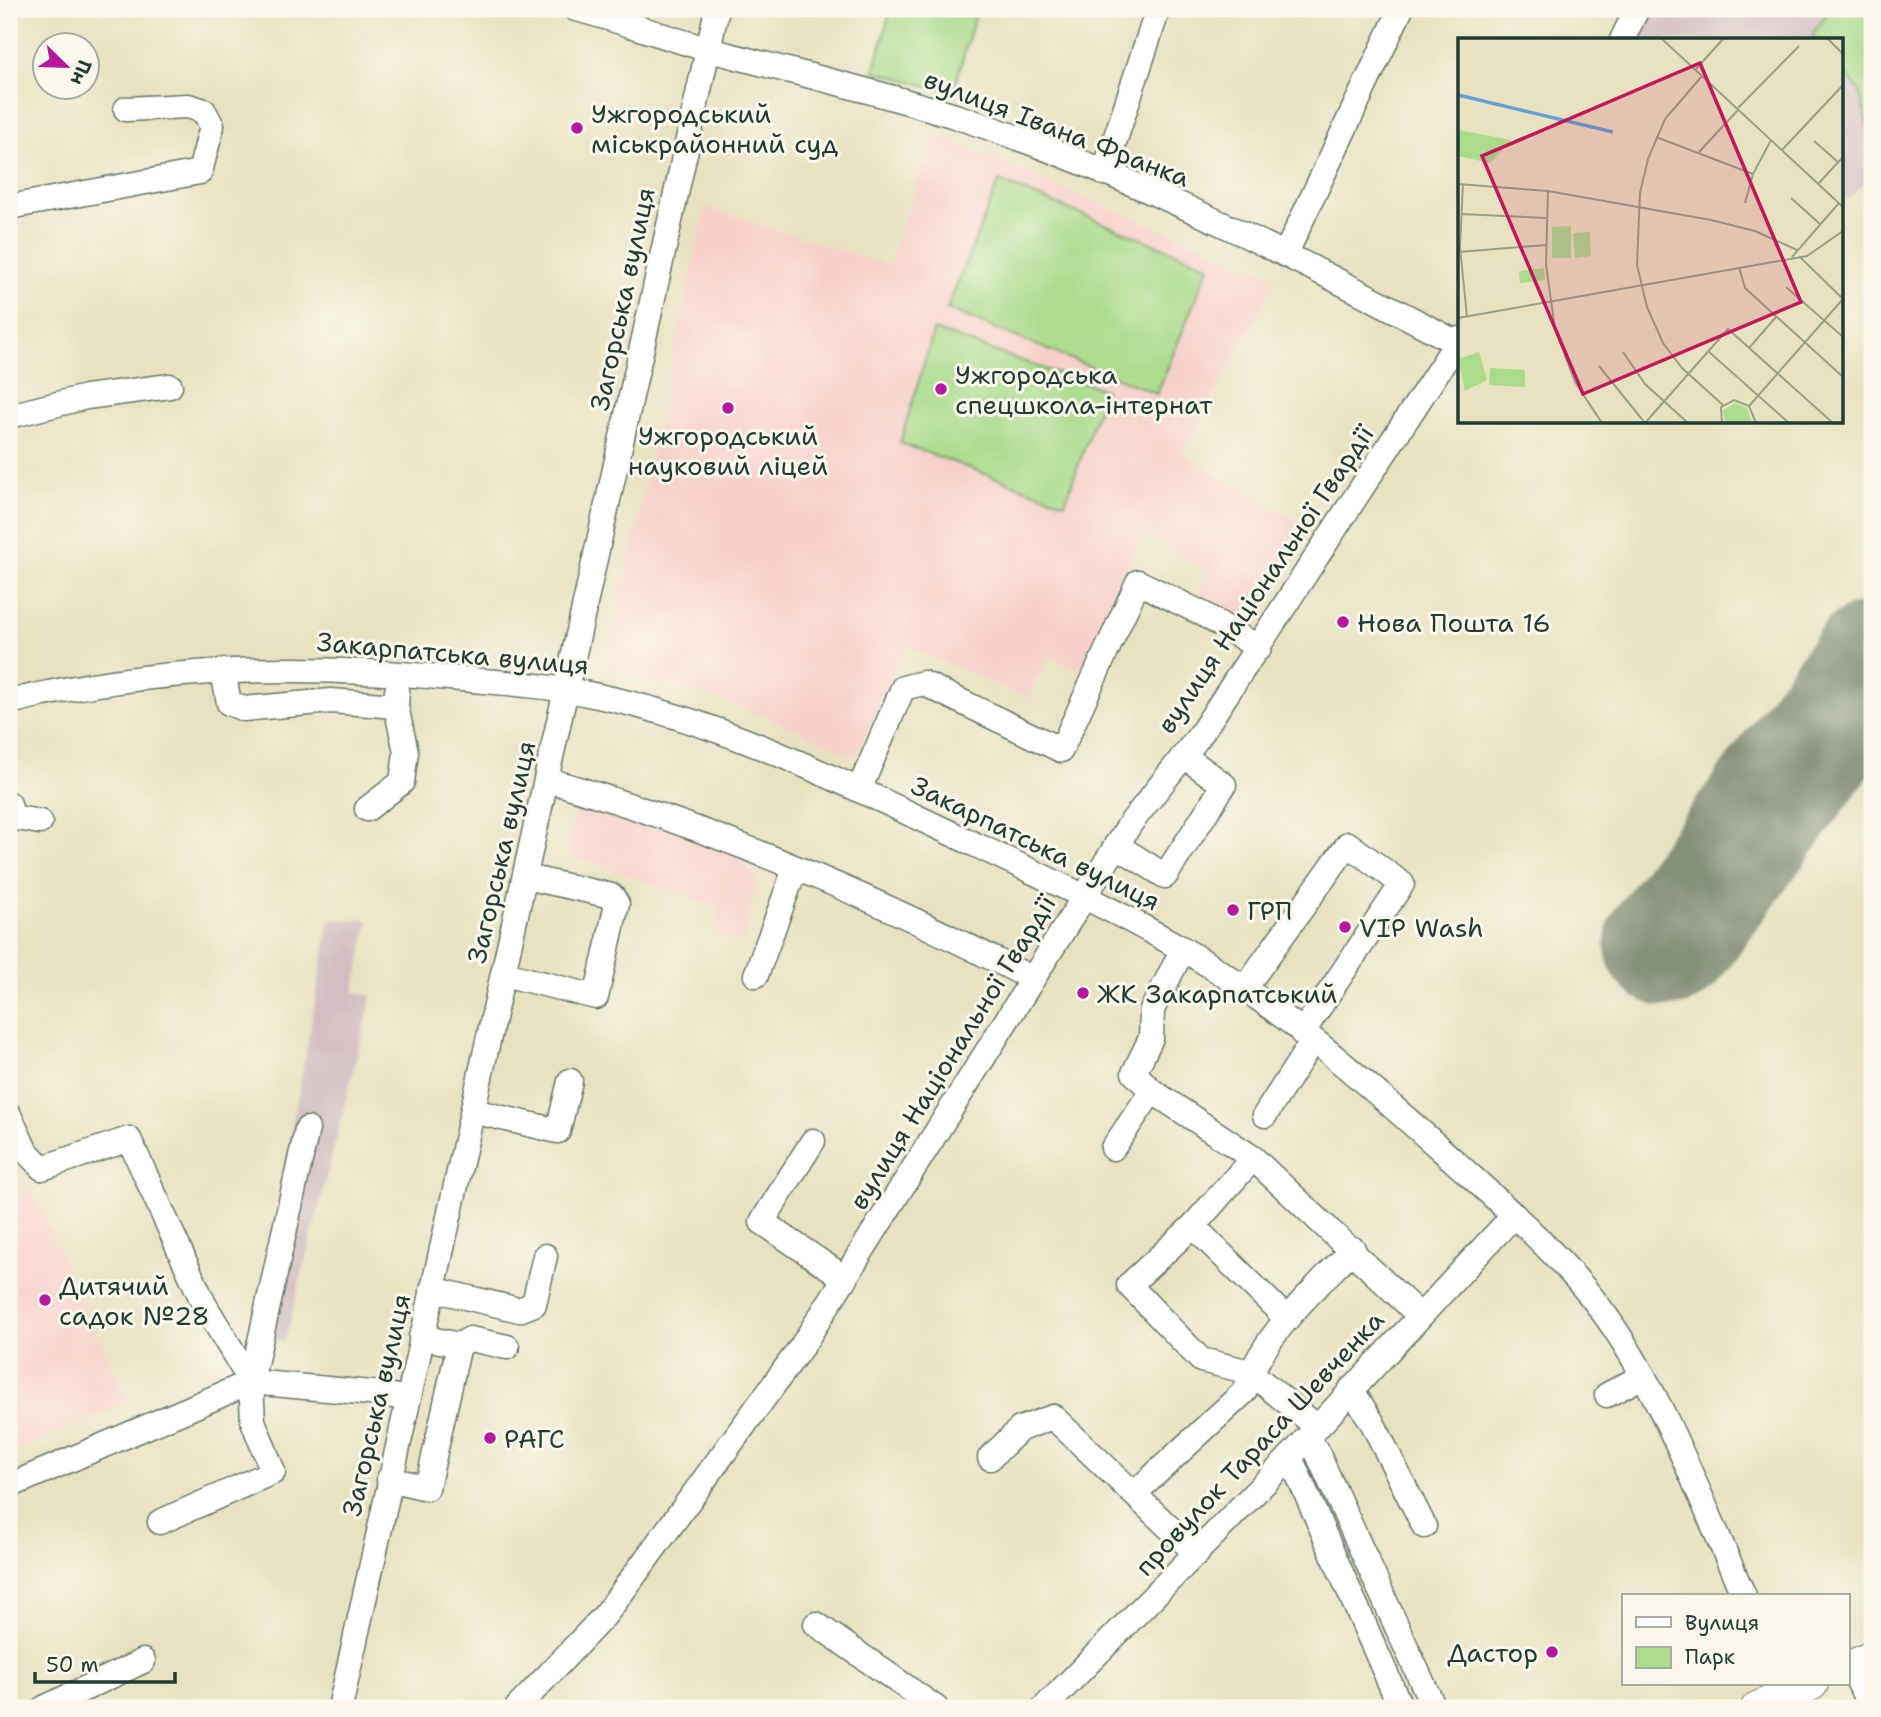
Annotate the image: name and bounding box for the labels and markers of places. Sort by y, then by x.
place label: Ужгородський міськрайонний суд [591,96,839,161]
marker: Ужгородський міськрайонний суд [569,120,585,136]
place label: Ужгородська спецшкола-інтернат [955,357,1213,422]
marker: Ужгородська спецшкола-інтернат [933,381,949,397]
marker: Ужгородський науковий ліцей [720,400,736,416]
place label: Ужгородський науковий ліцей [628,418,828,483]
place label: Нова Пошта 16 [1357,605,1551,640]
marker: Нова Пошта 16 [1335,614,1351,630]
place label: ГРП [1247,893,1292,928]
marker: ГРП [1225,902,1241,918]
place label: VIP Wash [1359,910,1483,945]
marker: VIP Wash [1337,919,1353,935]
place label: ЖК Закарпатський [1097,976,1337,1011]
marker: ЖК Закарпатський [1075,985,1091,1001]
place label: Дитячий садок №28 [59,1268,210,1333]
marker: Дитячий садок №28 [37,1292,53,1308]
place label: РАГС [504,1421,565,1456]
marker: РАГС [482,1430,498,1446]
place label: Дастор [1447,1635,1538,1670]
marker: Дастор [1544,1644,1560,1660]

